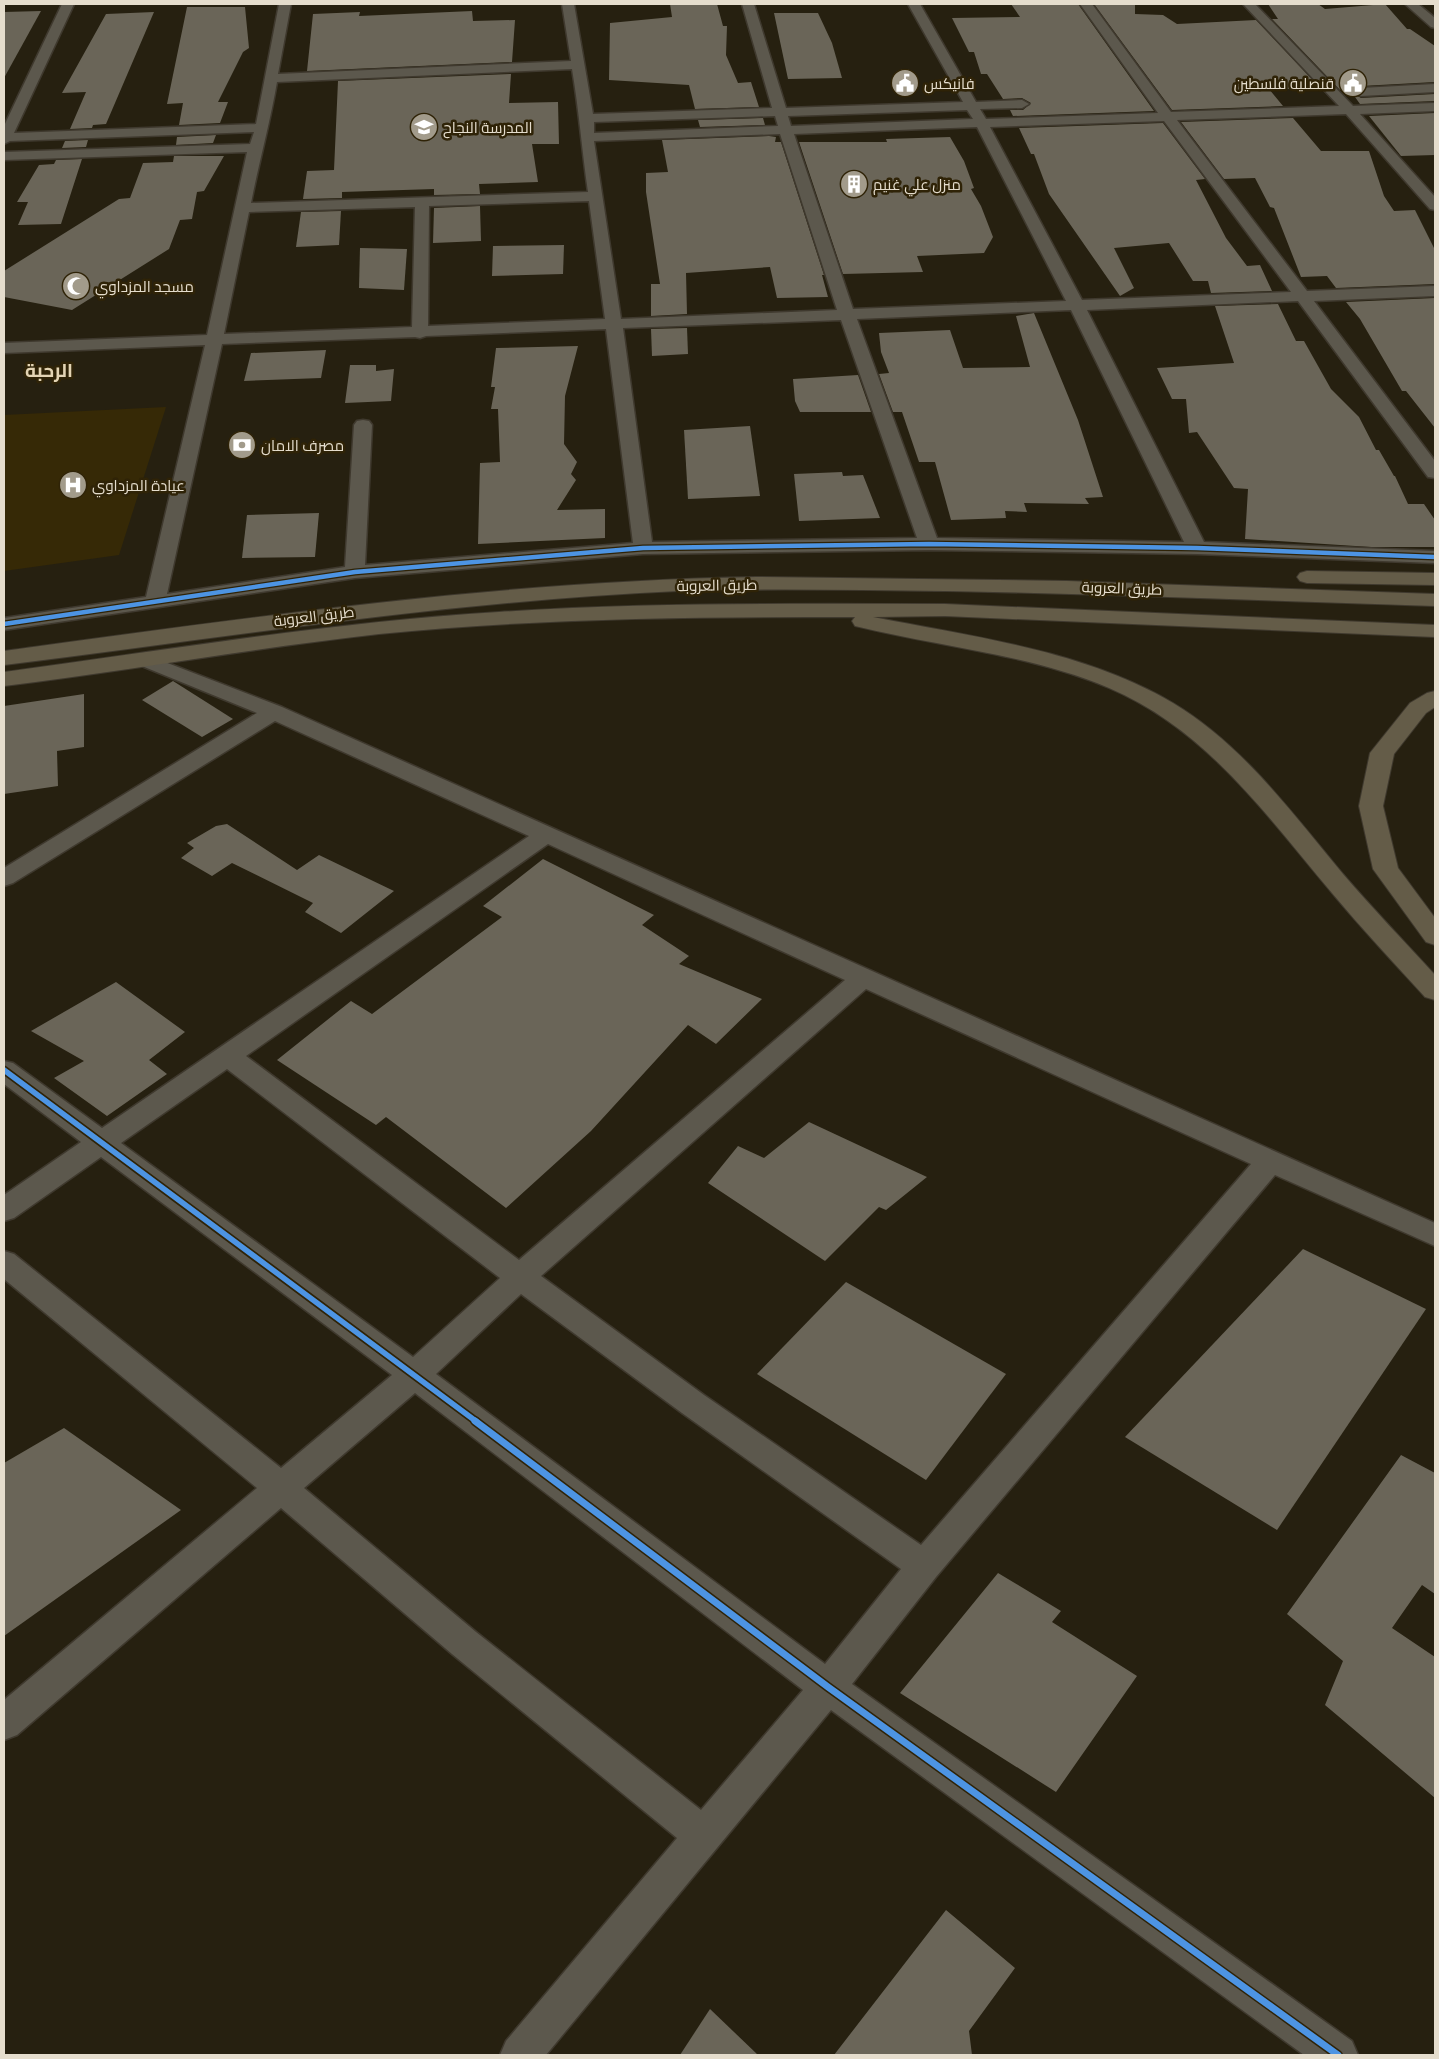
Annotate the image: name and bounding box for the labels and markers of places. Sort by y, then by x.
public building icon: فانيكس [890,68,920,98]
public building icon: قنصلية فلسطين [1338,68,1368,98]
place label: فانيكس [924,74,975,94]
place label: قنصلية فلسطين [1234,74,1334,94]
school or university icon: المدرسة النجاح [409,112,439,142]
place label: المدرسة النجاح [443,118,533,139]
building icon: منزل علي غنيم [839,169,869,199]
place label: منزل علي غنيم [873,175,961,197]
mosque icon: مسجد المزداوي [61,271,91,301]
place label: مسجد المزداوي [95,277,194,299]
bank icon: مصرف الامان [227,430,257,460]
place label: مصرف الامان [261,436,344,456]
hospital icon: عيادة المزداوي [58,470,88,500]
place label: عيادة المزداوي [92,476,185,498]

